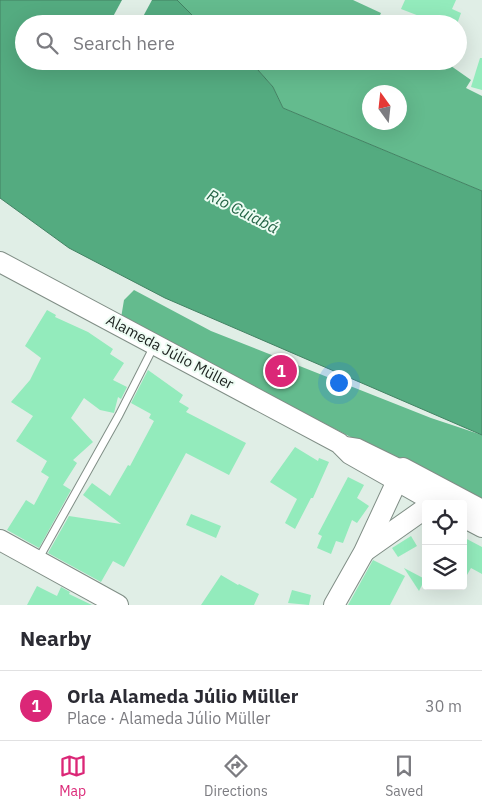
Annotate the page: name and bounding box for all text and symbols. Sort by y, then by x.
search box [15,15,467,70]
icon: search [33,29,61,57]
text: Search here [73,31,175,55]
north arrow [362,85,407,130]
water label: Rio Cuiabá [204,185,282,237]
street label: Alameda Júlio Müller [103,310,238,393]
pin: 1 [265,352,297,390]
your location [326,370,352,396]
map controls [422,500,467,590]
button: locate [422,500,467,545]
button: layers [422,545,467,590]
text: Nearby [20,624,91,652]
text: Orla Alameda Júlio Müller [67,684,298,708]
text: 1 [31,696,41,716]
text: 30 m [425,696,462,716]
text: Place · Alameda Júlio Müller [67,708,270,728]
tab: Map [59,752,87,800]
tab: Directions [204,752,268,800]
tab: Saved [385,752,423,800]

